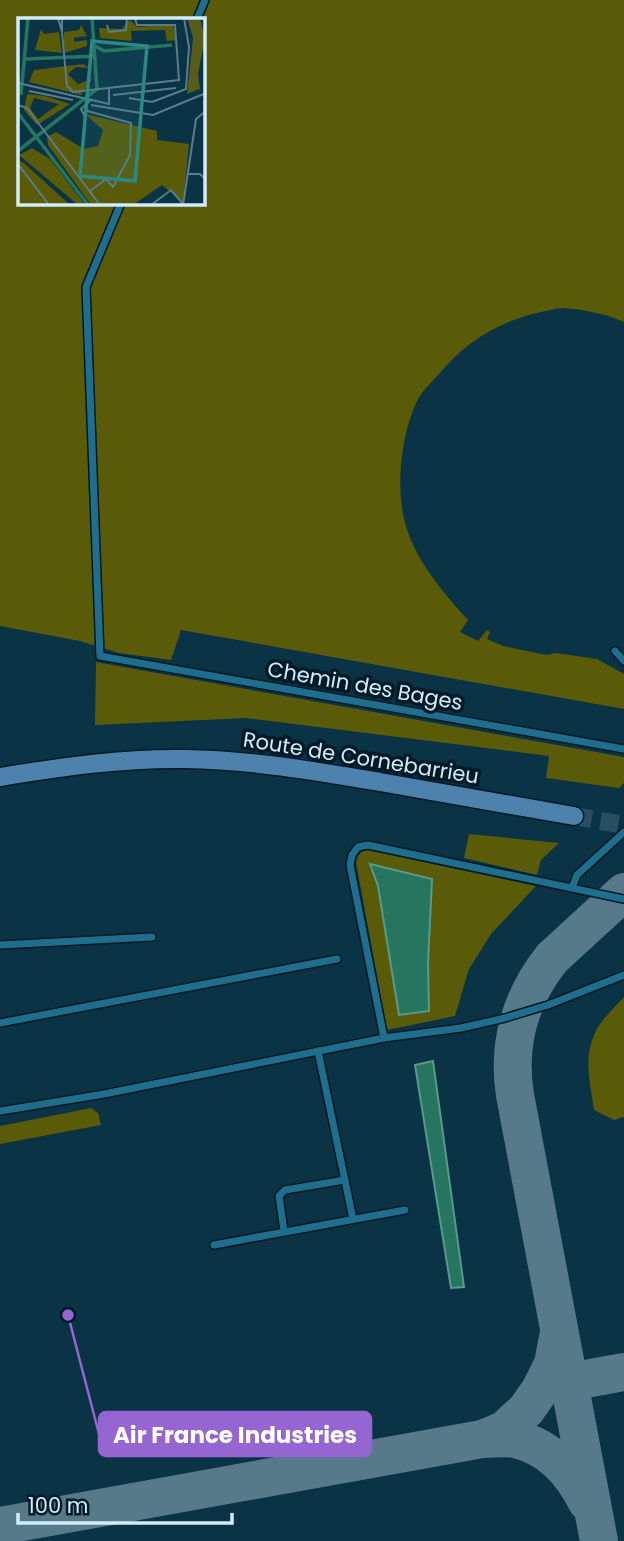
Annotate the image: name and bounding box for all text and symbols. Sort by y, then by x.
inset map [18,18,205,205]
street label: Chemin des Bages [265,654,465,717]
street label: Route de Cornebarrieu [241,725,481,790]
callout: Air France Industries [99,1412,371,1456]
text: Air France Industries [113,1419,357,1451]
scale bar [18,1482,231,1526]
text: 100 m [28,1491,88,1520]

